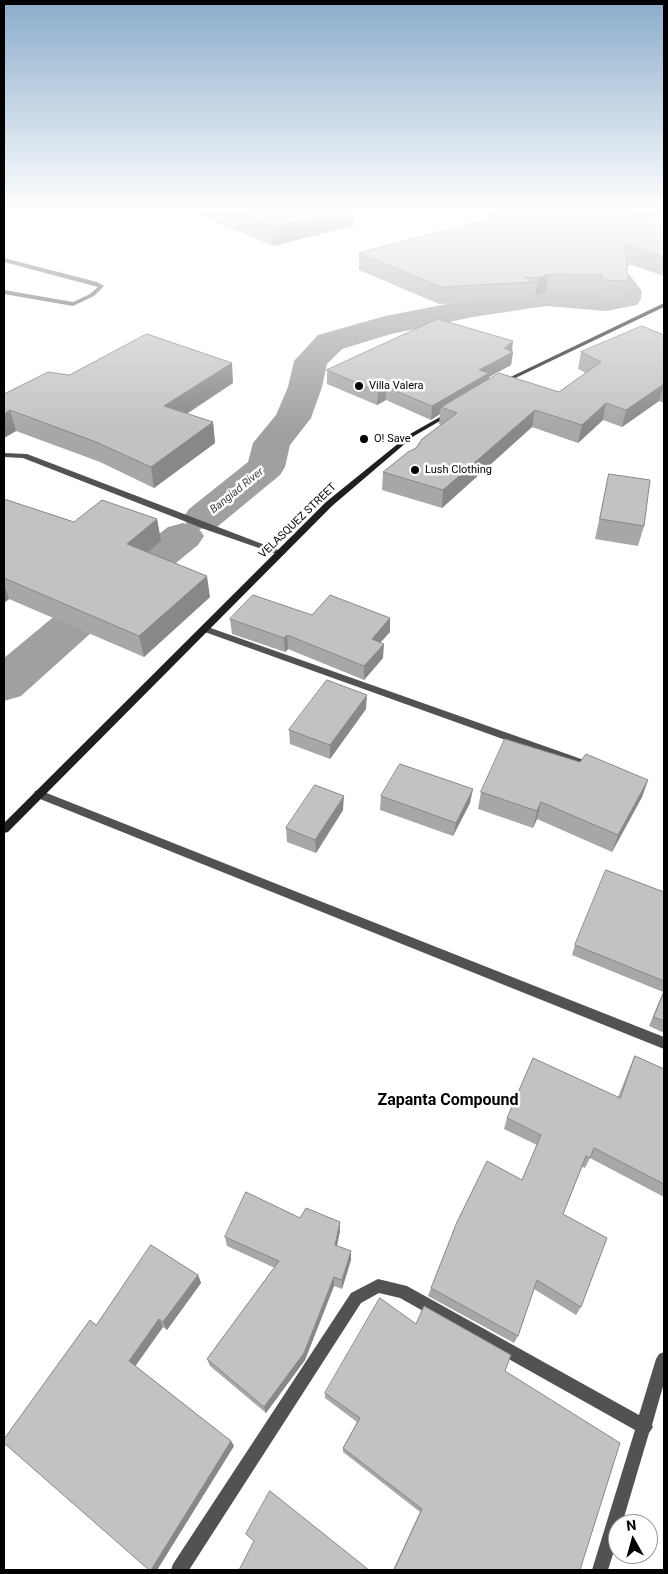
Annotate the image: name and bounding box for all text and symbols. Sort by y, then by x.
place label: Villa Valera [369,379,423,393]
marker: Villa Valera [353,380,365,392]
place label: O! Save [374,432,411,446]
marker: O! Save [358,433,370,445]
place label: Lush Clothing [425,463,492,477]
marker: Lush Clothing [409,464,421,476]
water label: Bangiad River [208,465,266,517]
street label: VELASQUEZ STREET [257,481,339,561]
district label: Zapanta Compound [377,1091,519,1111]
north arrow [608,1514,658,1564]
text: N [625,1517,637,1534]

